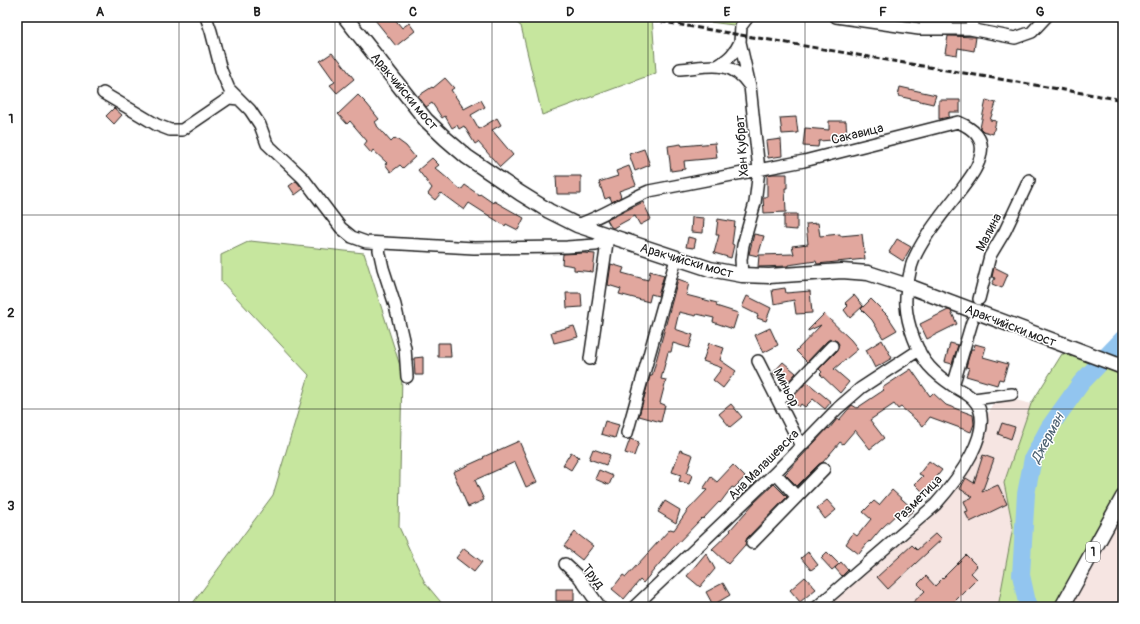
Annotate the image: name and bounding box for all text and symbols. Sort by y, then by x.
text: A [96,4,105,20]
text: B [253,4,261,20]
text: C [409,4,417,20]
text: D [566,4,574,20]
text: E [724,4,731,20]
text: F [879,4,887,20]
text: G [1036,4,1045,20]
street label: Аракчийски мост [367,50,442,134]
text: 1 [8,111,14,127]
street label: Хан Кубрат [732,114,752,177]
street label: Сакавица [829,120,885,148]
street label: Малина [973,211,1005,254]
street label: Аракчийски мост [638,240,736,282]
street label: Аракчийски мост [963,301,1059,351]
text: 2 [7,305,15,321]
street label: Миньор [770,366,802,409]
water label: Джерман [1027,409,1068,467]
street label: Ана Малашевска [725,426,802,503]
street label: Разметица [892,472,946,526]
text: 3 [7,498,15,514]
road number: 1 [1086,542,1100,562]
street label: Труд [579,561,608,592]

